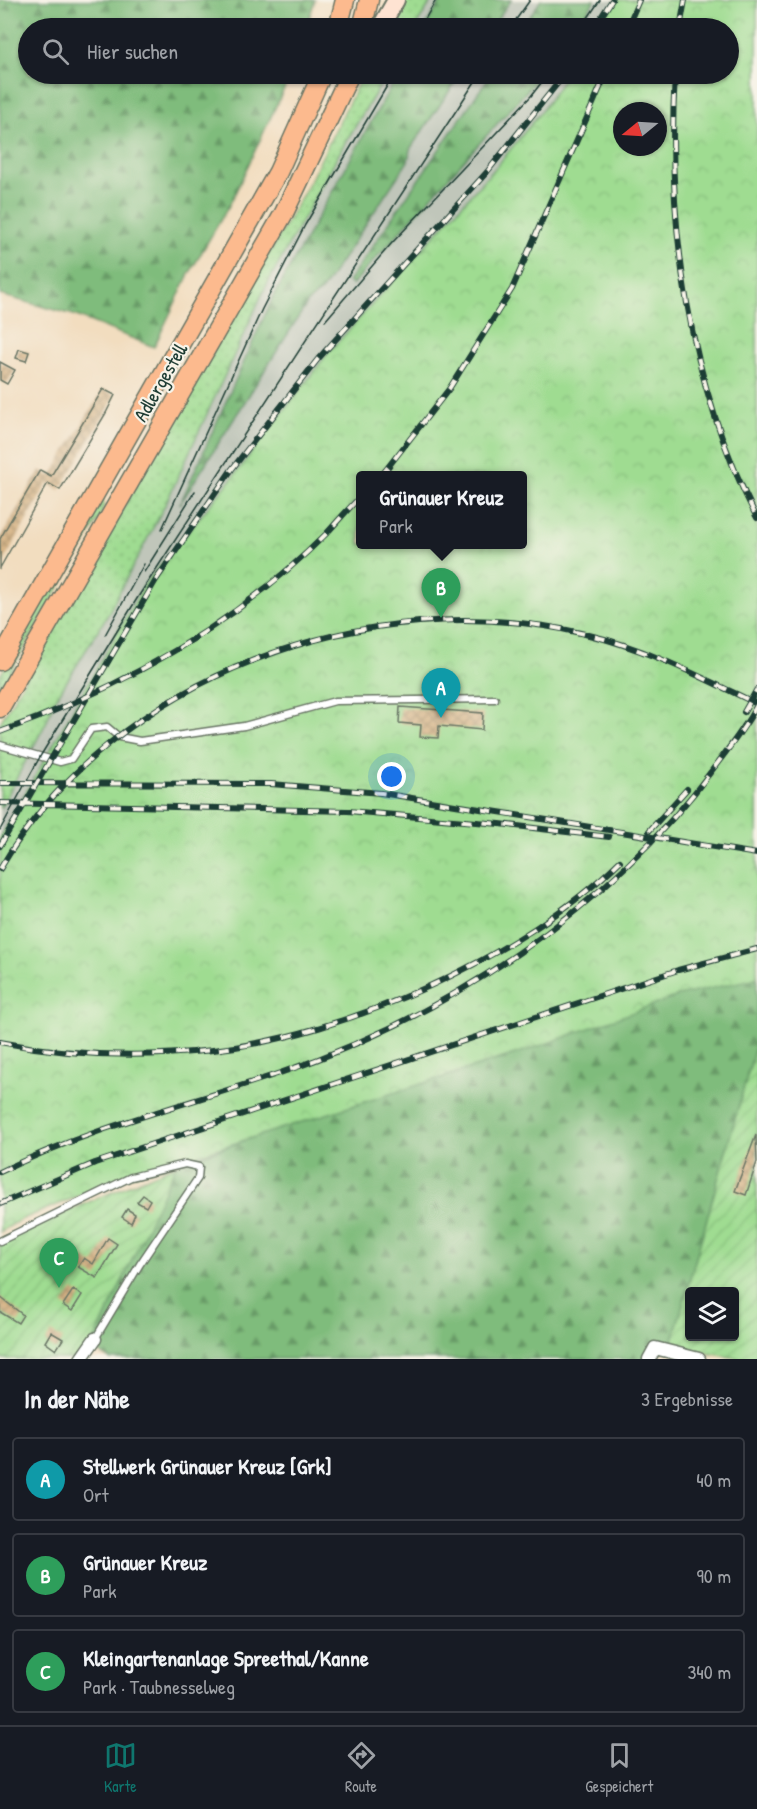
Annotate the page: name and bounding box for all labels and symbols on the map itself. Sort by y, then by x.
north arrow [613,102,667,156]
street label: Adlergestell [127,337,194,426]
pin: B [422,568,460,618]
pin: A [422,668,460,718]
your location [377,762,406,791]
pin: C [40,1238,78,1288]

